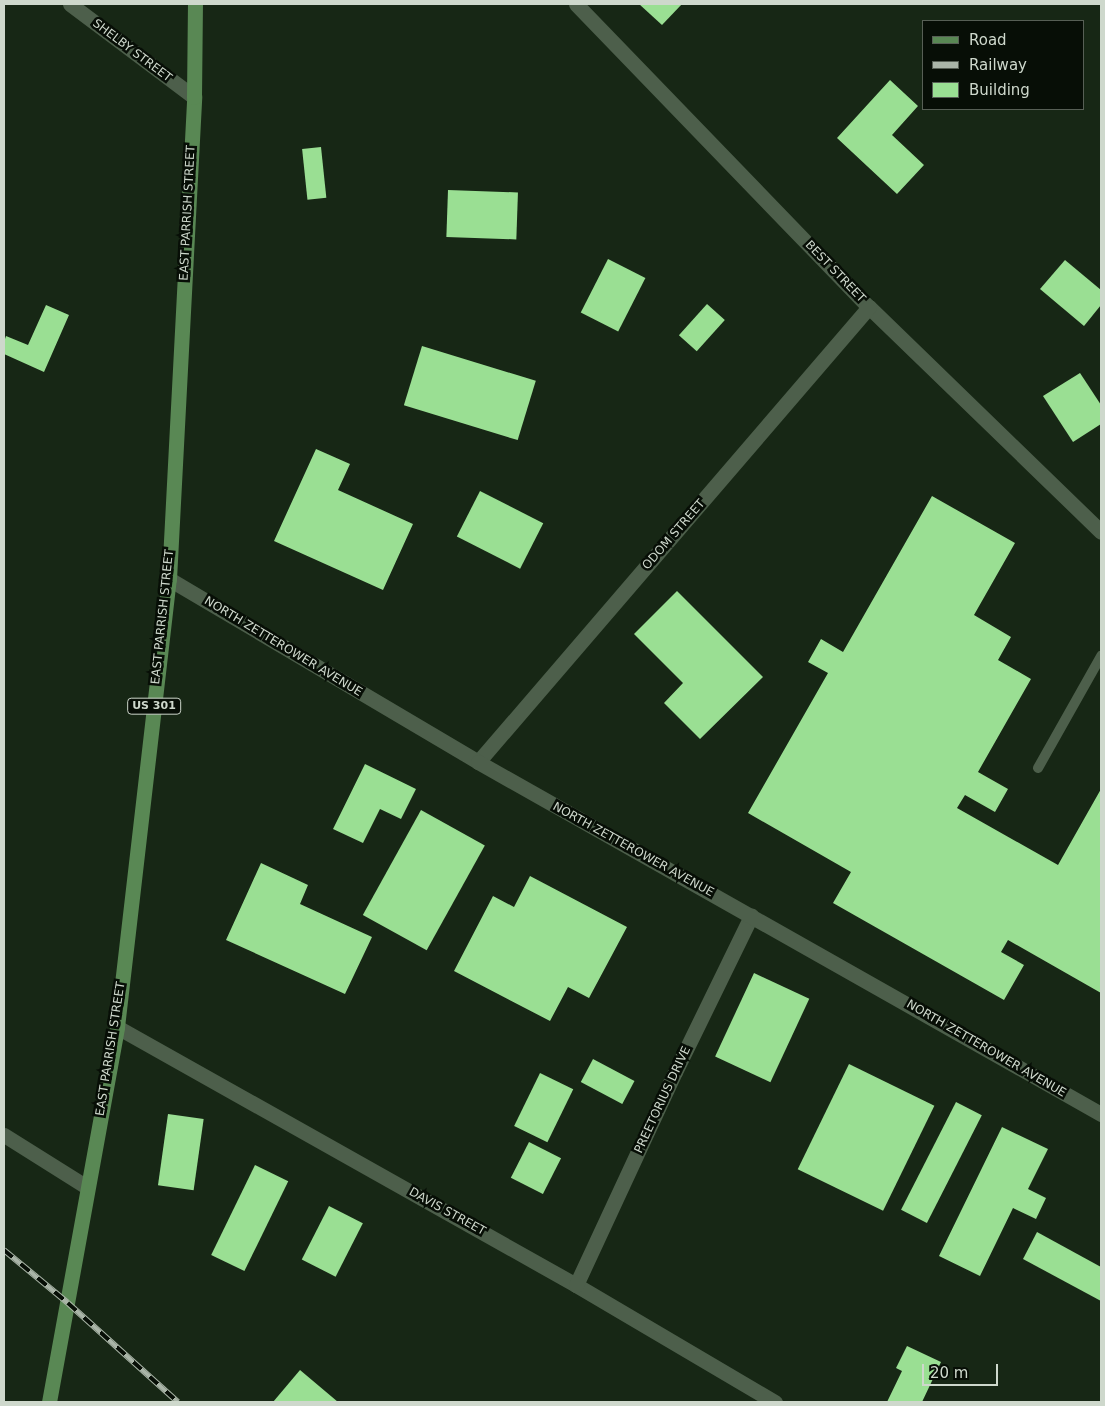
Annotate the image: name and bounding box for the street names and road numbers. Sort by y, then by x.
street label: SHELBY STREET [90,17,174,85]
street label: EAST PARRISH STREET [177,145,199,281]
street label: BEST STREET [802,238,868,306]
street label: ODOM STREET [640,497,708,573]
street label: EAST PARRISH STREET [149,549,177,685]
street label: NORTH ZETTEROWER AVENUE [201,594,365,700]
road number: US 301 [126,698,182,714]
street label: NORTH ZETTEROWER AVENUE [550,800,716,900]
street label: EAST PARRISH STREET [93,981,129,1117]
street label: NORTH ZETTEROWER AVENUE [904,997,1068,1101]
street label: PREETORIUS DRIVE [632,1044,694,1156]
street label: DAVIS STREET [406,1185,488,1239]

